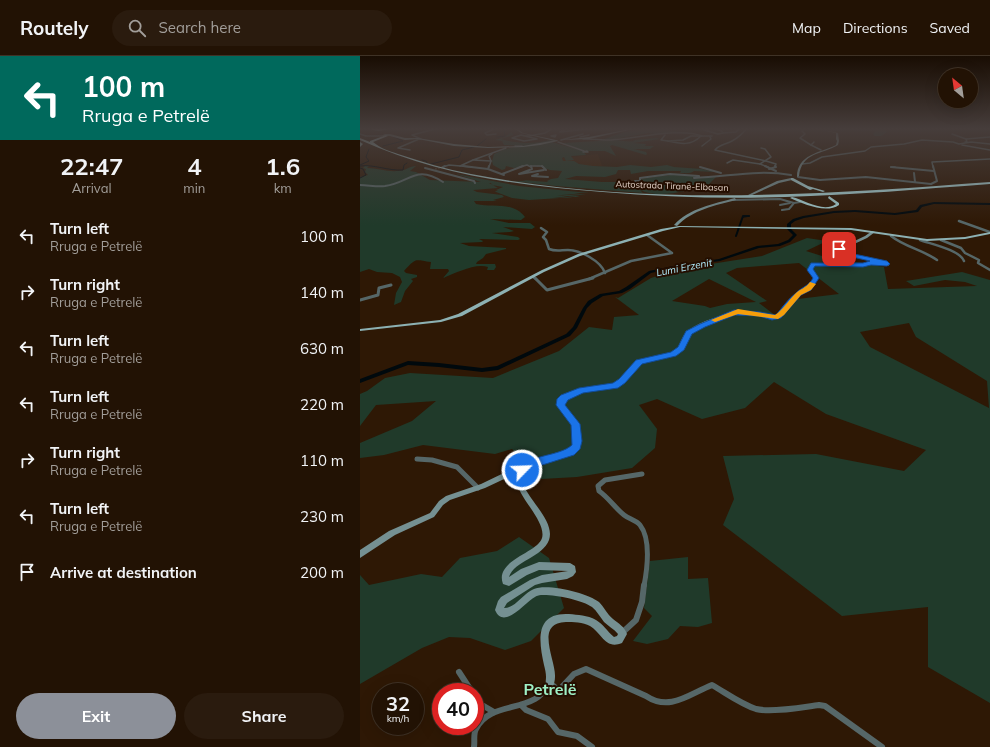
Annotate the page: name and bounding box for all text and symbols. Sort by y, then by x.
search box [112,10,392,46]
text: Routely [20,16,88,40]
icon: search [126,17,148,39]
text: Search here [158,18,241,37]
text: Map [792,19,821,37]
text: Directions [843,19,908,37]
text: Saved [930,19,970,37]
north arrow [938,68,978,108]
map controls [938,68,978,108]
text: 100 m [82,69,165,104]
icon: left [16,72,68,124]
text: Rruga e Petrelë [82,104,210,127]
text: 22:47 [60,151,123,181]
text: 4 [187,151,202,181]
text: 1.6 [265,151,300,181]
street label: Autostrada Tiranë-Elbasan [615,178,729,193]
text: Arrival [72,180,112,196]
text: min [183,180,205,196]
text: km [274,180,292,196]
text: Turn left [50,219,109,238]
icon: left [16,225,38,247]
text: 100 m [300,227,344,246]
pin [822,232,856,266]
text: Rruga e Petrelë [50,238,142,254]
icon: arrive [828,238,850,260]
water label: Lumi Erzenit [655,256,714,279]
text: Turn right [50,275,120,294]
icon: right [16,281,38,303]
text: 140 m [300,283,344,302]
text: Rruga e Petrelë [50,294,142,310]
text: Turn left [50,331,109,350]
icon: left [16,337,38,359]
text: 630 m [300,339,344,358]
text: Rruga e Petrelë [50,350,142,366]
text: Turn left [50,387,109,406]
icon: left [16,393,38,415]
text: 220 m [300,395,344,414]
text: Rruga e Petrelë [50,406,142,422]
text: Turn right [50,443,120,462]
icon: right [16,449,38,471]
position arrow [501,449,543,491]
text: 110 m [300,451,344,470]
text: Rruga e Petrelë [50,462,142,478]
text: Turn left [50,499,109,518]
icon: left [16,505,38,527]
text: 230 m [300,507,344,526]
text: Rruga e Petrelë [50,518,142,534]
icon: arrive [16,561,38,583]
text: Arrive at destination [50,563,197,582]
text: 200 m [300,563,344,582]
district label: Petrelë [524,679,577,699]
speed limit sign: 40 [432,683,484,735]
text: 32 [386,691,410,716]
button: Exit [16,693,176,739]
button: Share [184,693,344,739]
text: km/h [387,712,409,725]

